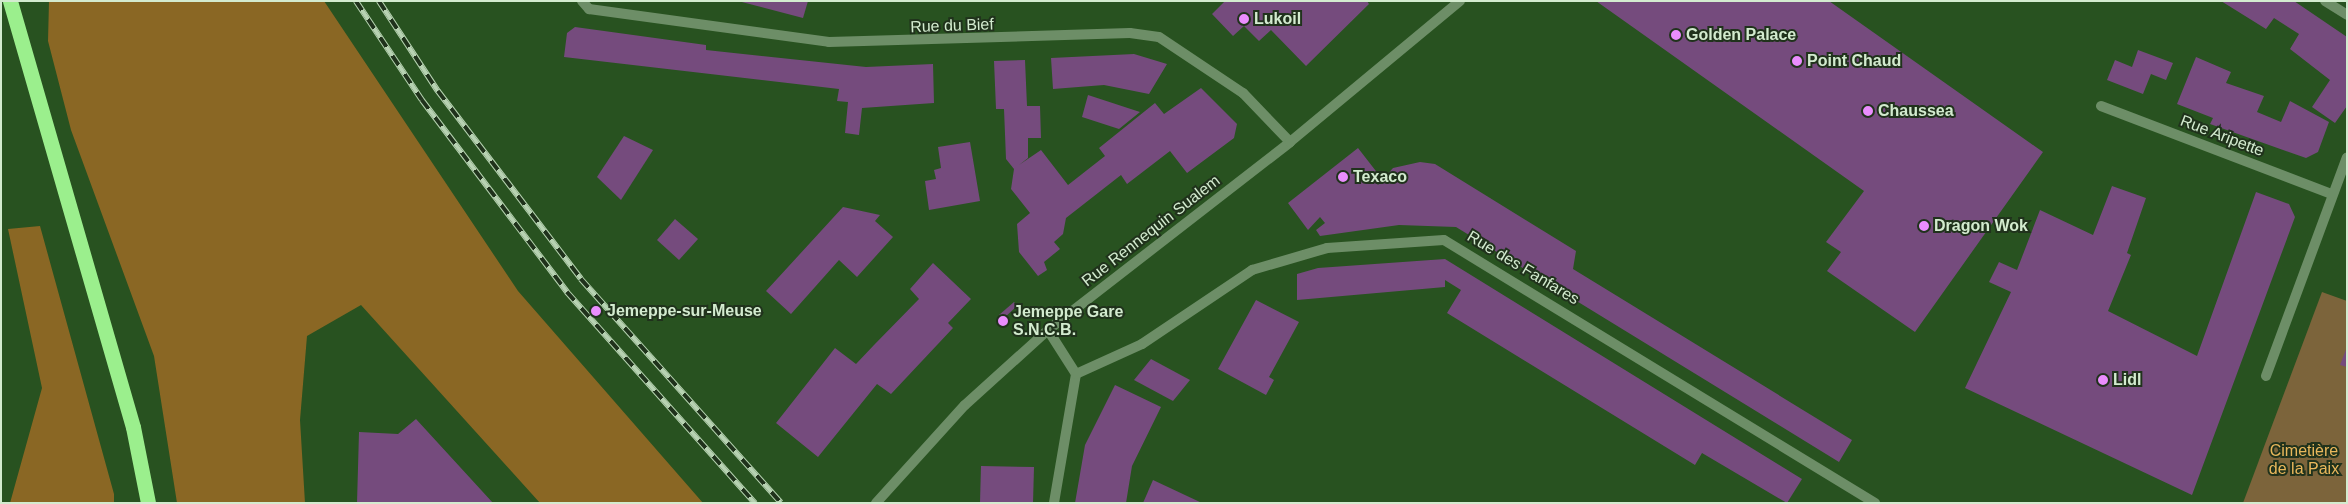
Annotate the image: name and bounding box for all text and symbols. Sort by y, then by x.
place label: Lukoil [1254,9,1301,29]
marker: Lukoil [1238,13,1250,25]
street label: Rue du Bief [910,15,994,37]
place label: Golden Palace [1686,25,1796,45]
marker: Golden Palace [1670,29,1682,41]
place label: Point Chaud [1807,51,1901,71]
marker: Point Chaud [1791,55,1803,67]
place label: Chaussea [1878,101,1954,121]
marker: Chaussea [1862,105,1874,117]
street label: Rue Aripette [2177,111,2267,161]
place label: Texaco [1353,167,1407,187]
street label: Rue Rennequin Sualem [1078,171,1224,291]
marker: Texaco [1337,171,1349,183]
place label: Dragon Wok [1934,216,2028,236]
marker: Dragon Wok [1918,220,1930,232]
street label: Rue des Fanfares [1464,227,1582,309]
place label: Jemeppe-sur-Meuse [607,301,762,321]
place label: Jemeppe Gare S.N.C.B. [1013,302,1123,340]
marker: Jemeppe-sur-Meuse [589,304,603,318]
marker: Jemeppe Gare S.N.C.B. [997,315,1009,327]
place label: Lidl [2113,370,2141,390]
marker: Lidl [2097,374,2109,386]
park label: Cimetière de la Paix [2269,441,2339,479]

